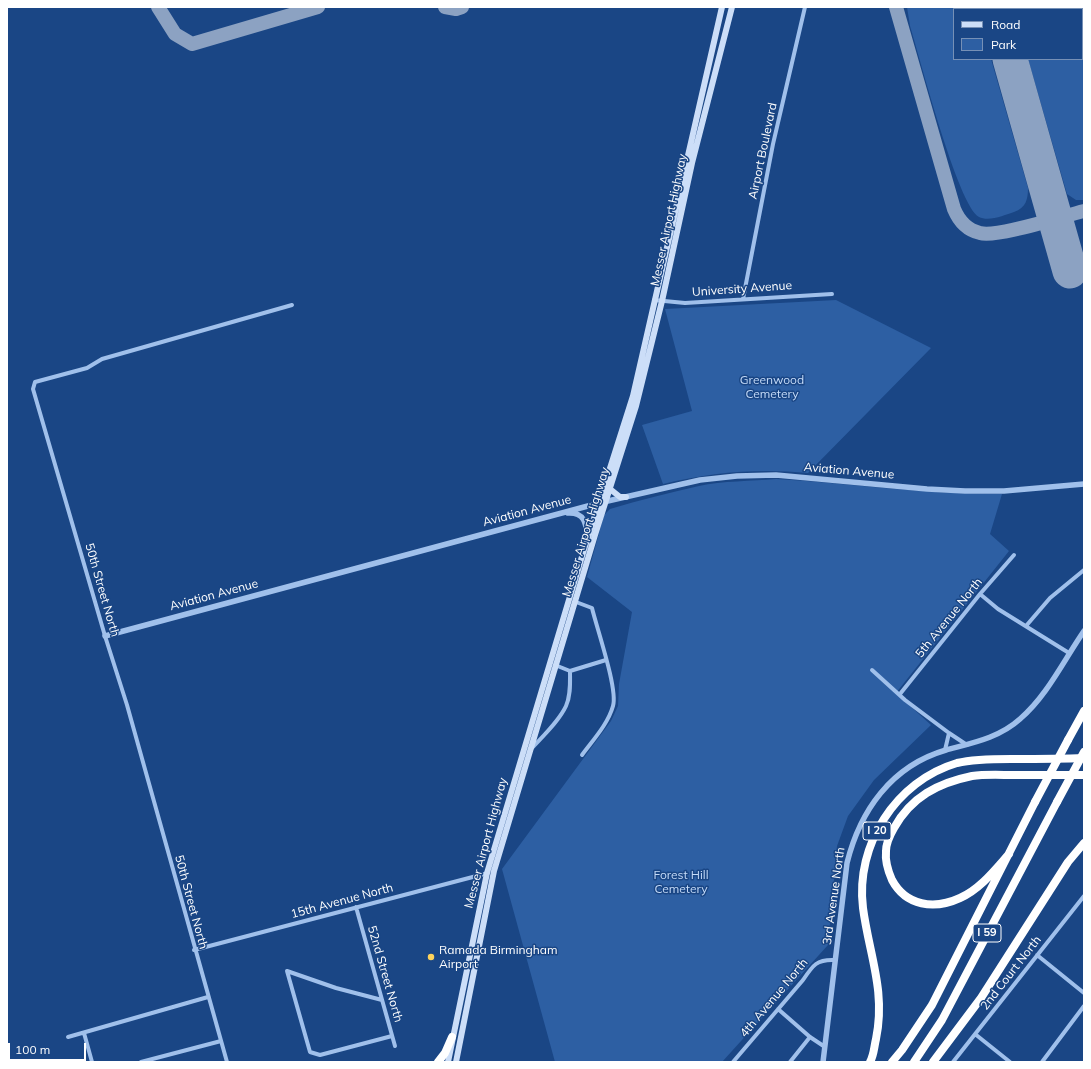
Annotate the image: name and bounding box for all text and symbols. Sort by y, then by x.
legend [953,8,1083,60]
text: Road [991,17,1020,32]
text: Park [991,37,1016,52]
street label: Airport Boulevard [746,101,780,201]
street label: Messer Airport Highway [648,153,690,287]
street label: University Avenue [692,278,792,300]
park label: Greenwood Cemetery [740,373,804,401]
street label: Aviation Avenue [803,460,895,482]
street label: Messer Airport Highway [559,465,613,599]
street label: Aviation Avenue [481,492,573,530]
street label: 50th Street North [82,541,122,639]
street label: 5th Avenue North [912,575,986,661]
street label: Aviation Avenue [168,576,260,614]
street label: Messer Airport Highway [462,776,510,910]
road number: I 20 [863,822,891,840]
street label: 3rd Avenue North [820,846,848,946]
street label: 50th Street North [172,853,210,951]
park label: Forest Hill Cemetery [653,868,709,896]
street label: 15th Avenue North [289,880,395,922]
street label: 52nd Street North [364,924,406,1024]
road number: I 59 [973,924,1001,942]
street label: 2nd Court North [978,933,1044,1013]
place label: Ramada Birmingham Airport [439,943,558,971]
marker: Ramada Birmingham Airport [426,952,436,962]
street label: 4th Avenue North [737,956,811,1040]
scale bar [10,1035,88,1061]
text: 100 m [15,1042,50,1057]

